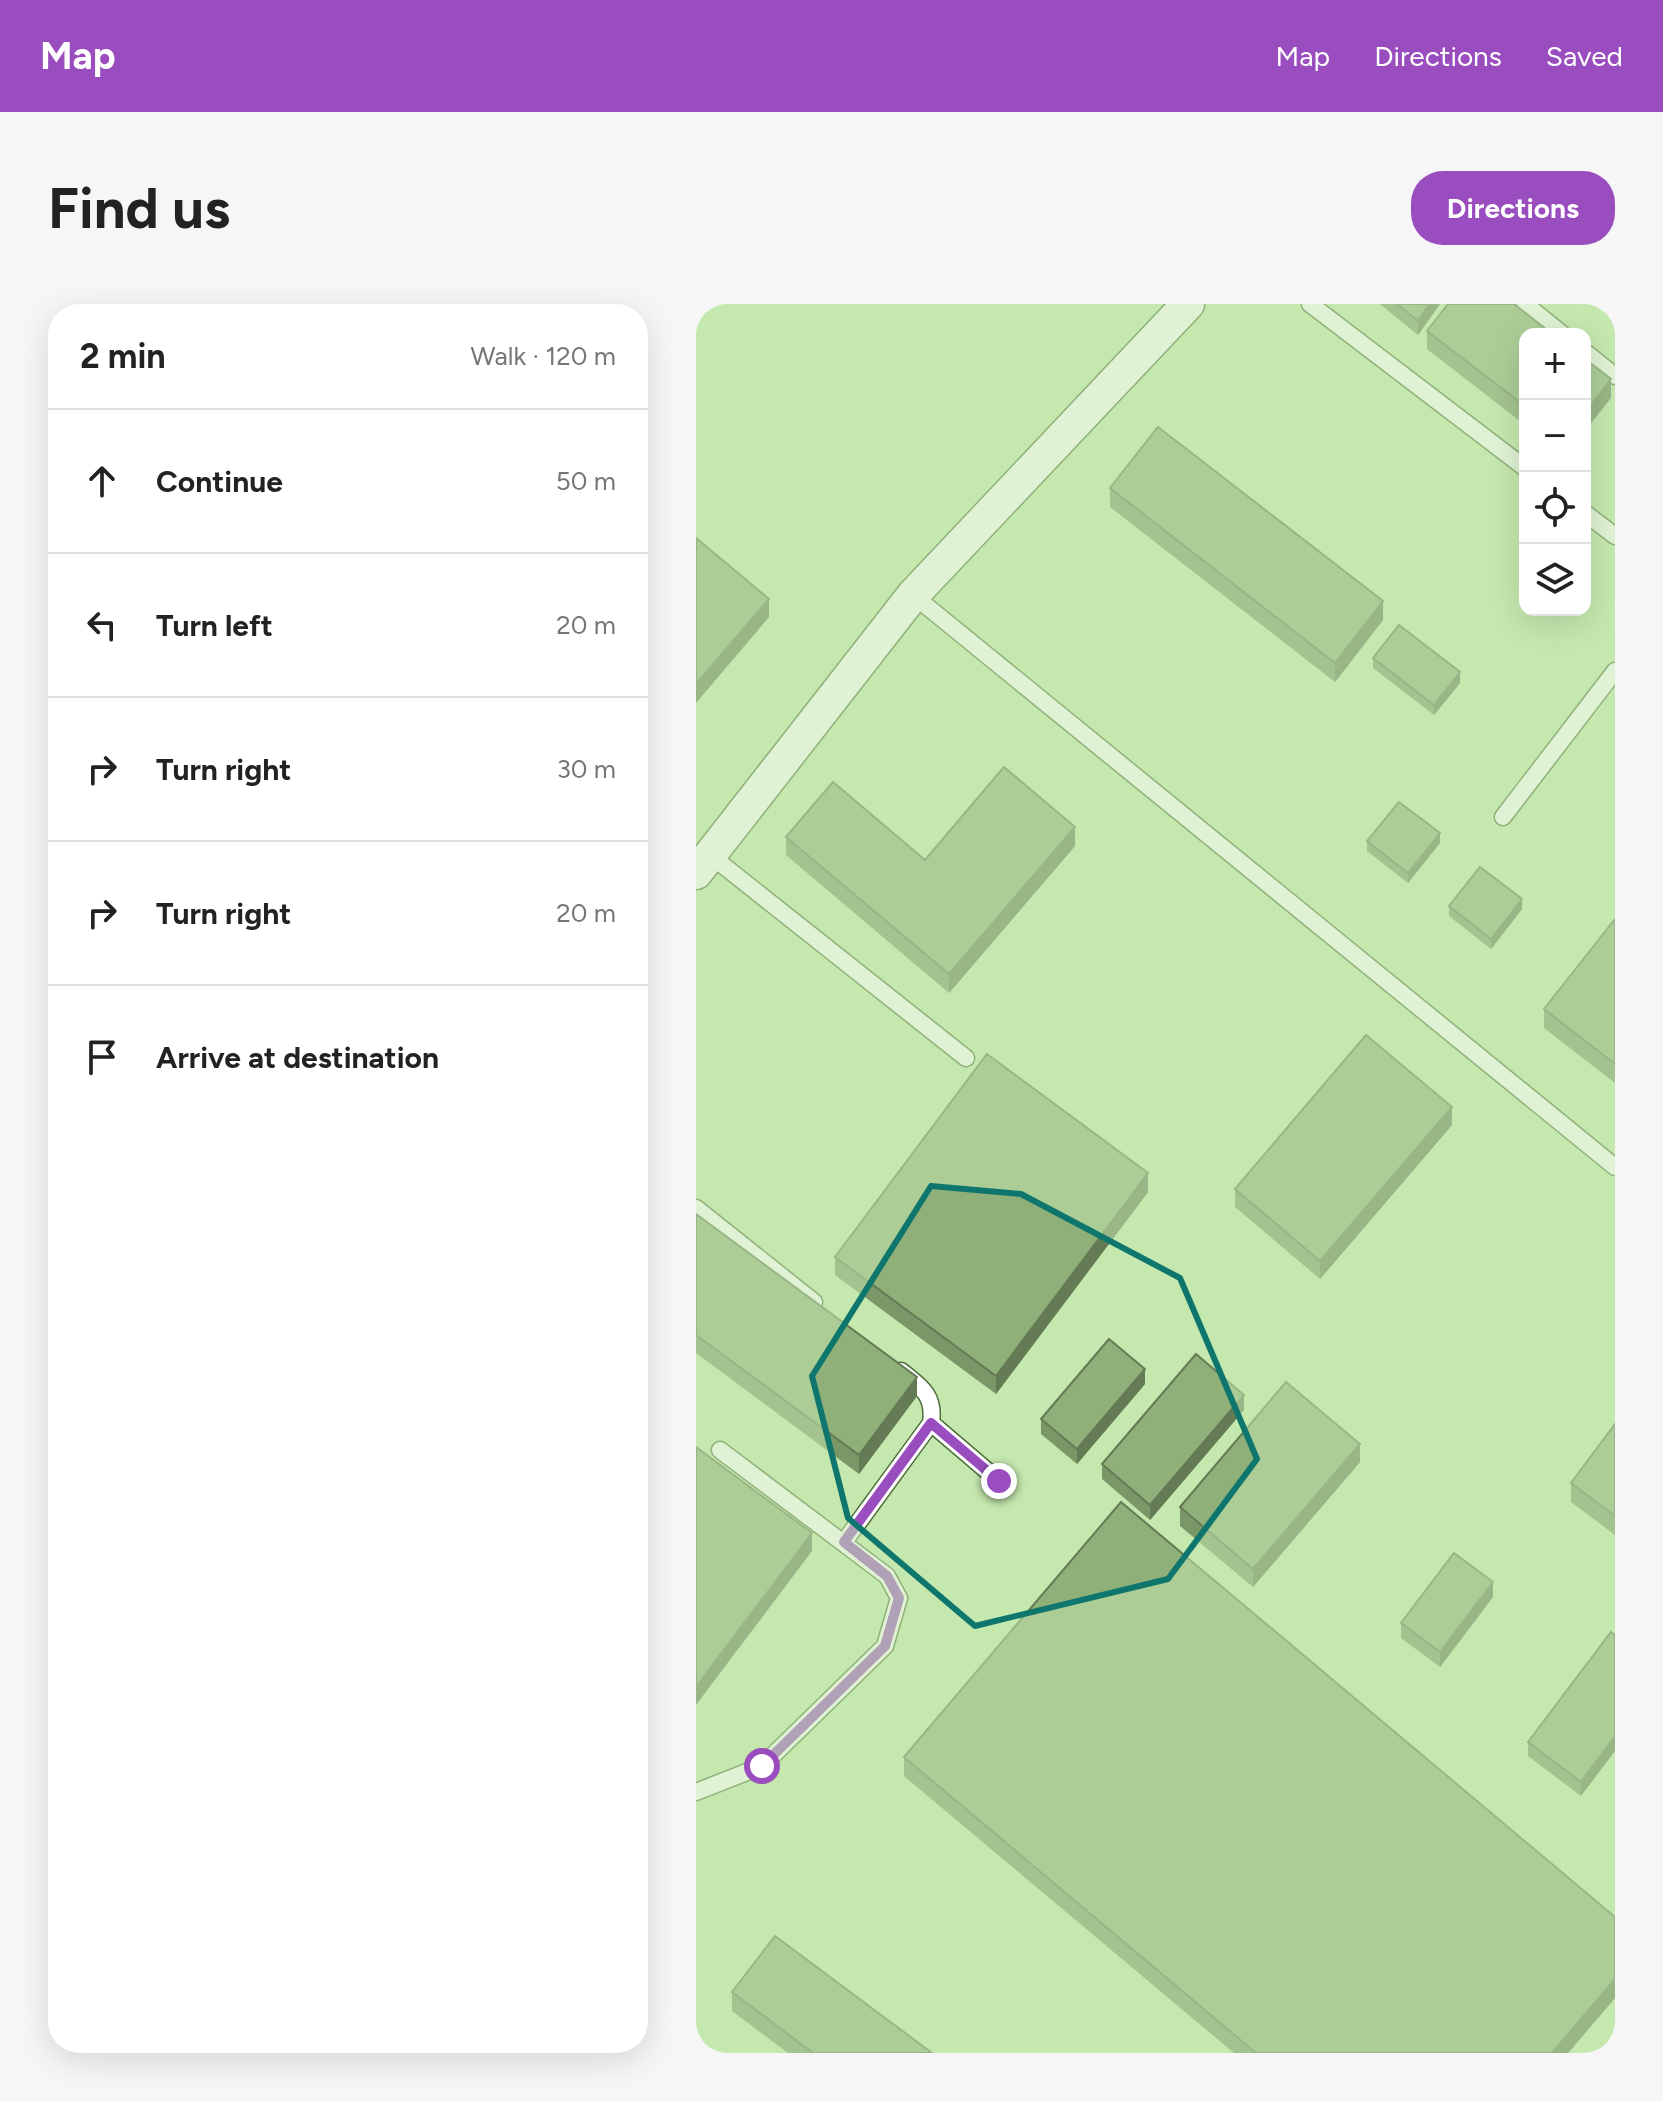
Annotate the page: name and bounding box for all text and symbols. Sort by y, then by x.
text: Map [40,33,116,79]
text: Map [1276,39,1330,73]
text: Directions [1374,39,1502,73]
text: Saved [1546,39,1623,73]
button: Directions [1411,171,1615,245]
text: Find us [48,175,230,242]
map controls [1519,328,1591,616]
button: + [1519,328,1591,400]
text: 2 min [80,336,166,377]
text: Walk · 120 m [471,340,616,372]
button: − [1519,400,1591,472]
icon: ahead [80,459,124,503]
text: Continue [156,463,283,500]
text: 50 m [556,465,616,497]
button: locate [1519,472,1591,544]
button: layers [1519,544,1591,616]
icon: left [80,603,124,647]
text: Turn left [156,607,273,644]
text: 20 m [556,609,616,641]
icon: right [80,747,124,791]
text: Turn right [156,751,291,788]
text: 30 m [557,753,616,785]
icon: right [80,891,124,935]
text: Turn right [156,895,291,932]
text: 20 m [556,897,616,929]
icon: arrive [80,1035,124,1079]
text: Arrive at destination [156,1039,439,1076]
route end [981,1463,1017,1499]
route start [744,1748,780,1784]

